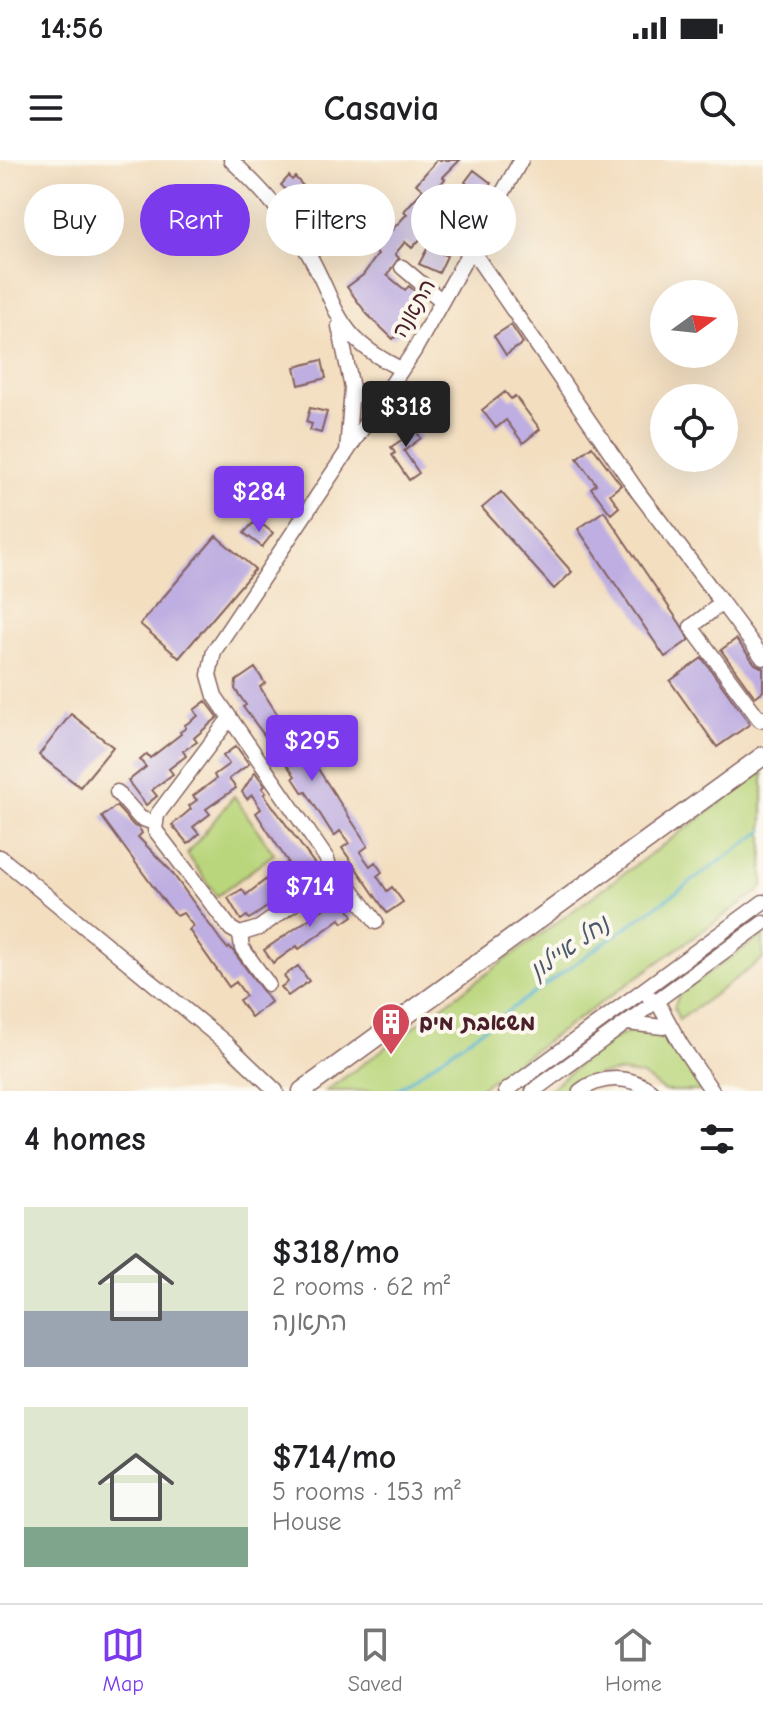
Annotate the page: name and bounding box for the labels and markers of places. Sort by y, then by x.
pin: $318 [359,381,453,449]
pin: $284 [212,466,306,534]
pin: $295 [265,715,359,783]
pin: $714 [263,861,357,929]
building icon: משאבת מים [370,1001,412,1056]
place label: משאבת מים [419,1010,535,1036]

